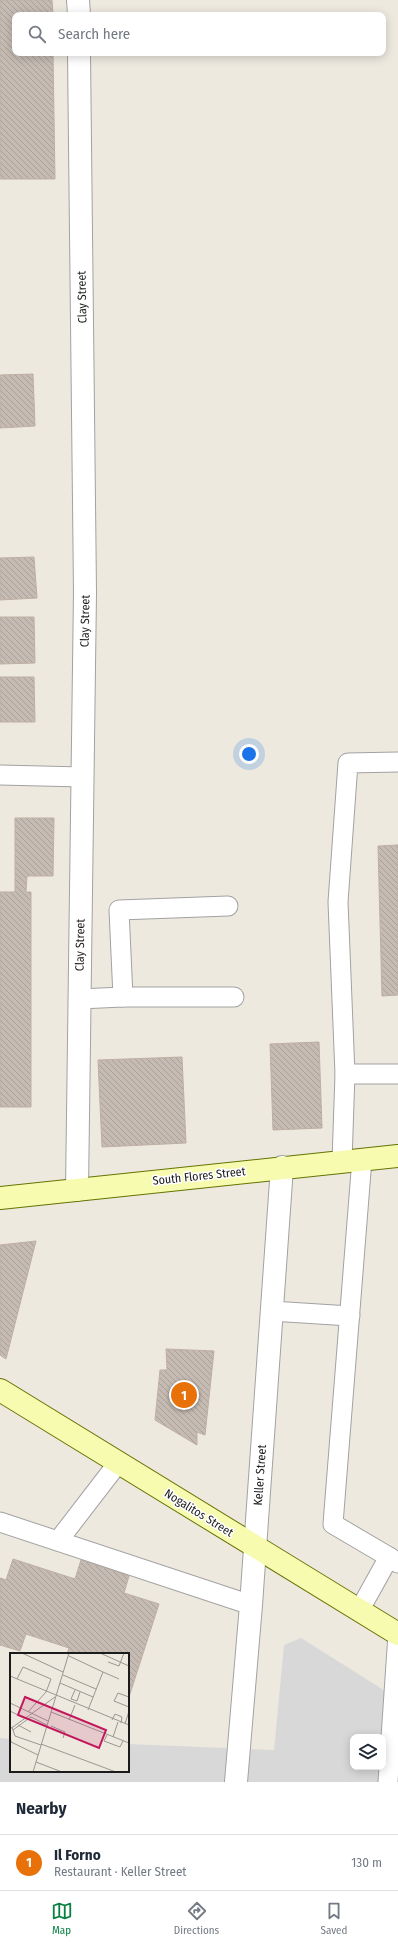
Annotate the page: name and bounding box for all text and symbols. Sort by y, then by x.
search box [12,12,386,56]
icon: search [26,23,48,45]
text: Search here [58,25,130,43]
street label: Clay Street [75,271,89,323]
street label: Clay Street [78,595,92,647]
your location [239,744,259,764]
street label: Clay Street [73,919,87,971]
street label: South Flores Street [152,1164,246,1188]
pin: 1 [171,1380,197,1410]
street label: Keller Street [251,1444,269,1506]
street label: Nogalitos Street [162,1486,236,1540]
inset map [10,1653,129,1772]
map controls [350,1734,386,1770]
button: layers [350,1734,386,1770]
text: Nearby [16,1798,67,1819]
text: Il Forno [54,1846,101,1864]
text: 1 [26,1855,32,1870]
text: 130 m [351,1855,382,1870]
text: Restaurant · Keller Street [54,1864,187,1879]
tab: Map [51,1900,73,1937]
tab: Directions [174,1900,219,1937]
tab: Saved [321,1900,347,1937]

